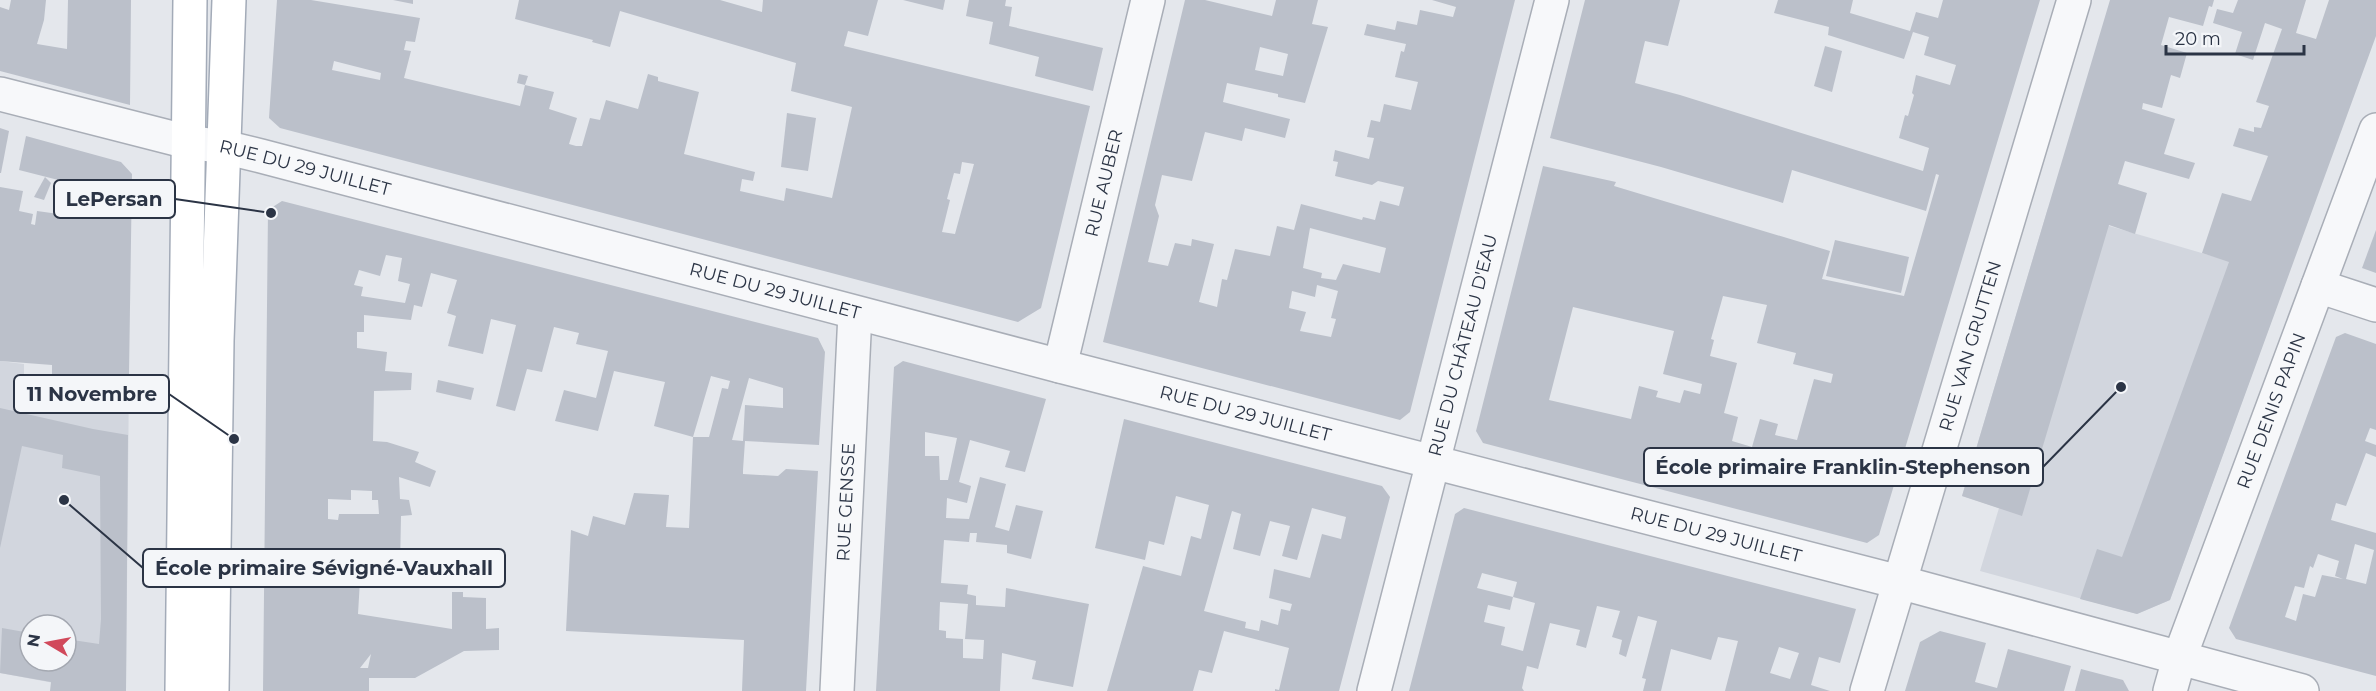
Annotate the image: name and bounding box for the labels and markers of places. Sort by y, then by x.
callout: LePersan [54,180,175,218]
callout: 11 Novembre [14,375,169,413]
callout: École primaire Franklin-Stephenson [1644,448,2043,486]
callout: École primaire Sévigné-Vauxhall [143,549,505,587]

